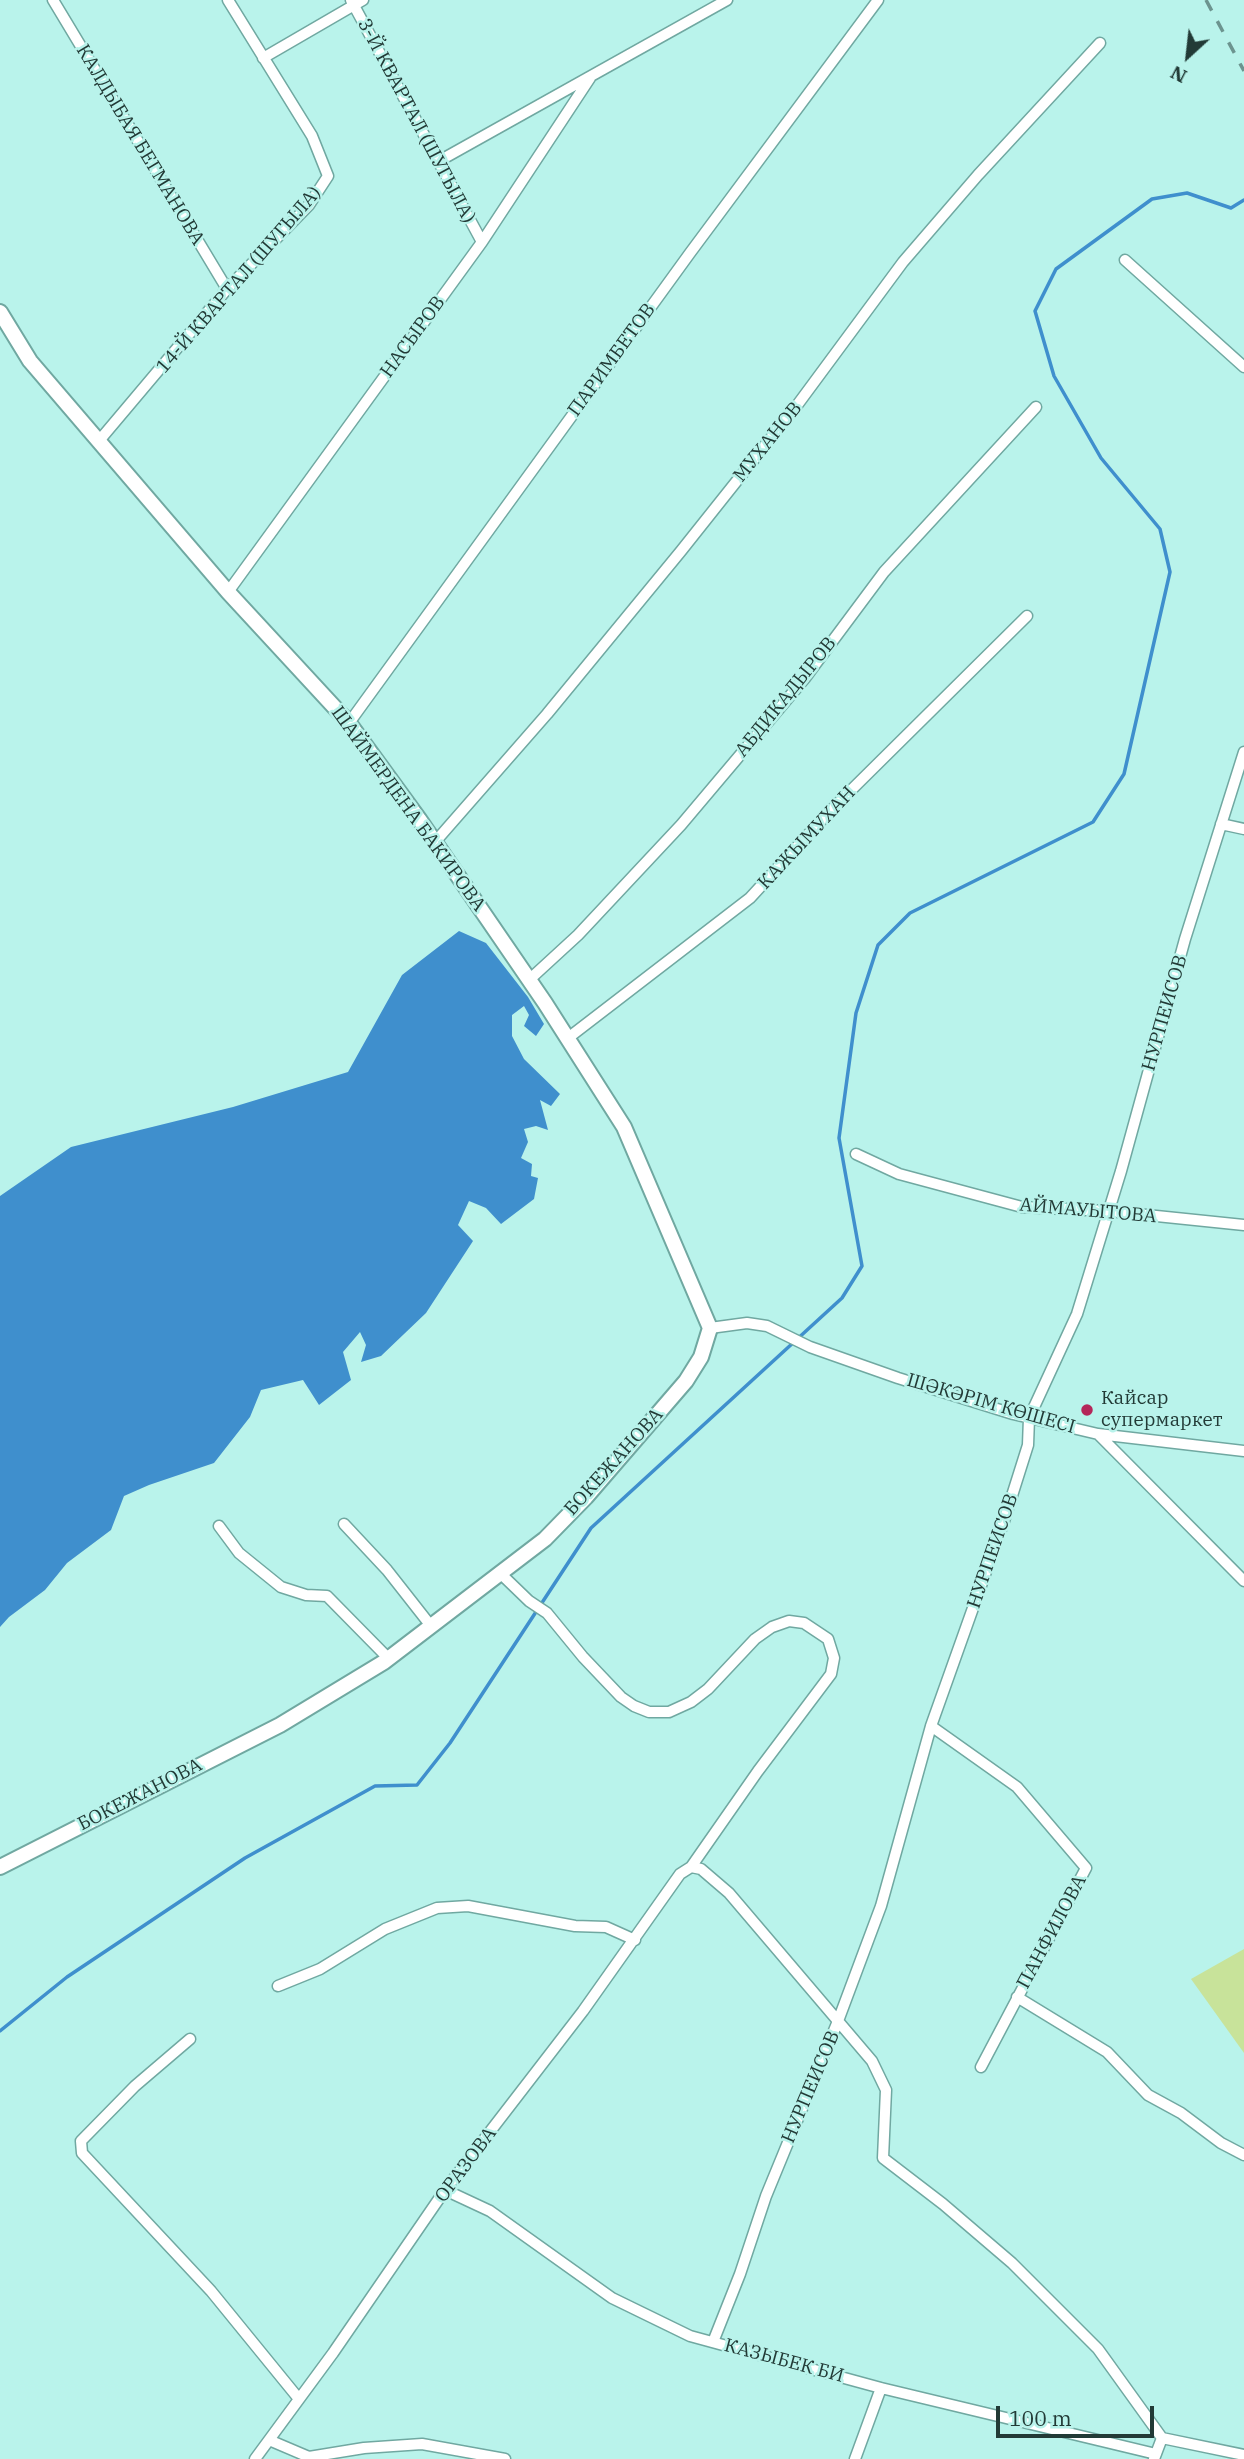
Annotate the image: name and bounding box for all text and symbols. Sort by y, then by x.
street label: 3-Й КВАРТАЛ (ШУГЫЛА) [352,15,480,227]
north arrow [1153,21,1223,91]
street label: КАЛДЫБАЯ БЕГМАНОВА [71,41,209,249]
text: N [1166,61,1191,89]
street label: 14-Й КВАРТАЛ (ШУГЫЛА) [152,182,326,378]
street label: НАСЫРОВ [376,292,450,382]
street label: ПАРИМБЕТОВ [563,299,661,421]
street label: МУХАНОВ [729,397,807,487]
street label: АБДИКАДЫРОВ [731,632,841,762]
street label: ШАЙМЕРДЕНА БАКИРОВА [326,702,490,916]
street label: КАЖЫМУХАН [753,782,861,894]
street label: НУРПЕИСОВ [1138,952,1192,1074]
street label: АЙМАУЫТОВА [1018,1194,1158,1228]
street label: ШӘКӘРІМ КӨШЕСІ [904,1369,1078,1439]
place label: Кайсар супермаркет [1101,1388,1223,1432]
marker: Кайсар супермаркет [1079,1402,1095,1418]
street label: БОКЕЖАНОВА [560,1404,668,1520]
street label: НУРПЕИСОВ [963,1491,1023,1611]
street label: БОКЕЖАНОВА [74,1754,206,1836]
street label: ПАНФИЛОВА [1012,1871,1092,1993]
street label: НУРПЕИСОВ [777,2027,845,2147]
street label: ОРАЗОВА [430,2123,502,2207]
street label: КАЗЫБЕК БИ [722,2334,846,2388]
scale bar [999,2392,1156,2436]
text: 100 m [1009,2404,1072,2432]

